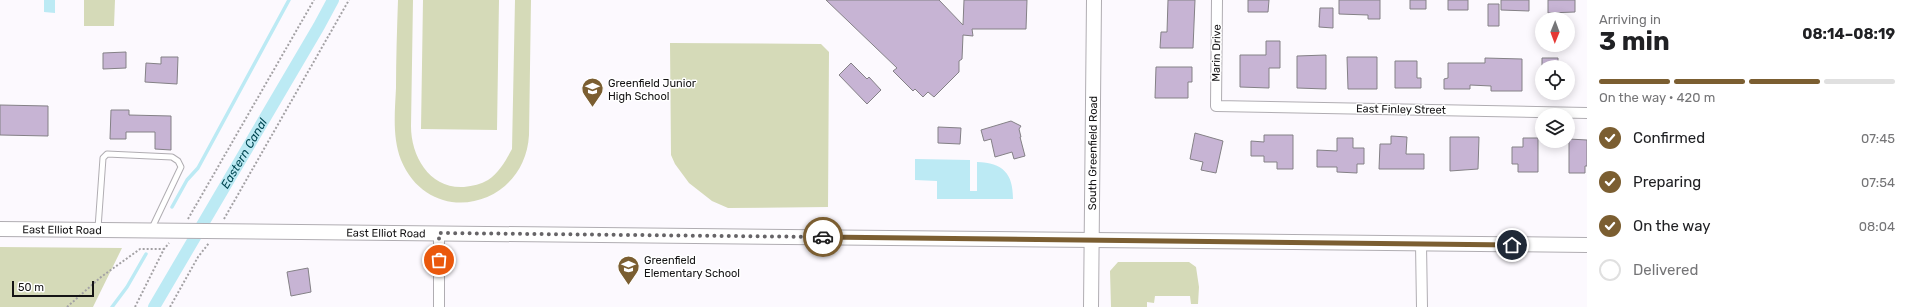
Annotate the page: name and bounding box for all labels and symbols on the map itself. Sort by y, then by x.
north arrow [1535,12,1575,52]
street label: Marin Drive [1209,24,1224,82]
school or university icon: Greenfield Junior High School [580,76,606,109]
place label: Greenfield Junior High School [608,77,697,103]
street label: South Greenfield Road [1086,96,1100,210]
street label: East Finley Street [1356,102,1447,117]
water label: Eastern Canal [218,115,271,191]
courier [803,217,843,257]
street label: East Elliot Road [22,223,102,237]
street label: East Elliot Road [346,226,426,240]
pin [1495,228,1529,262]
pin [422,243,456,277]
school or university icon: Greenfield Elementary School [616,253,642,286]
place label: Greenfield Elementary School [644,254,740,280]
scale bar [12,279,94,298]

